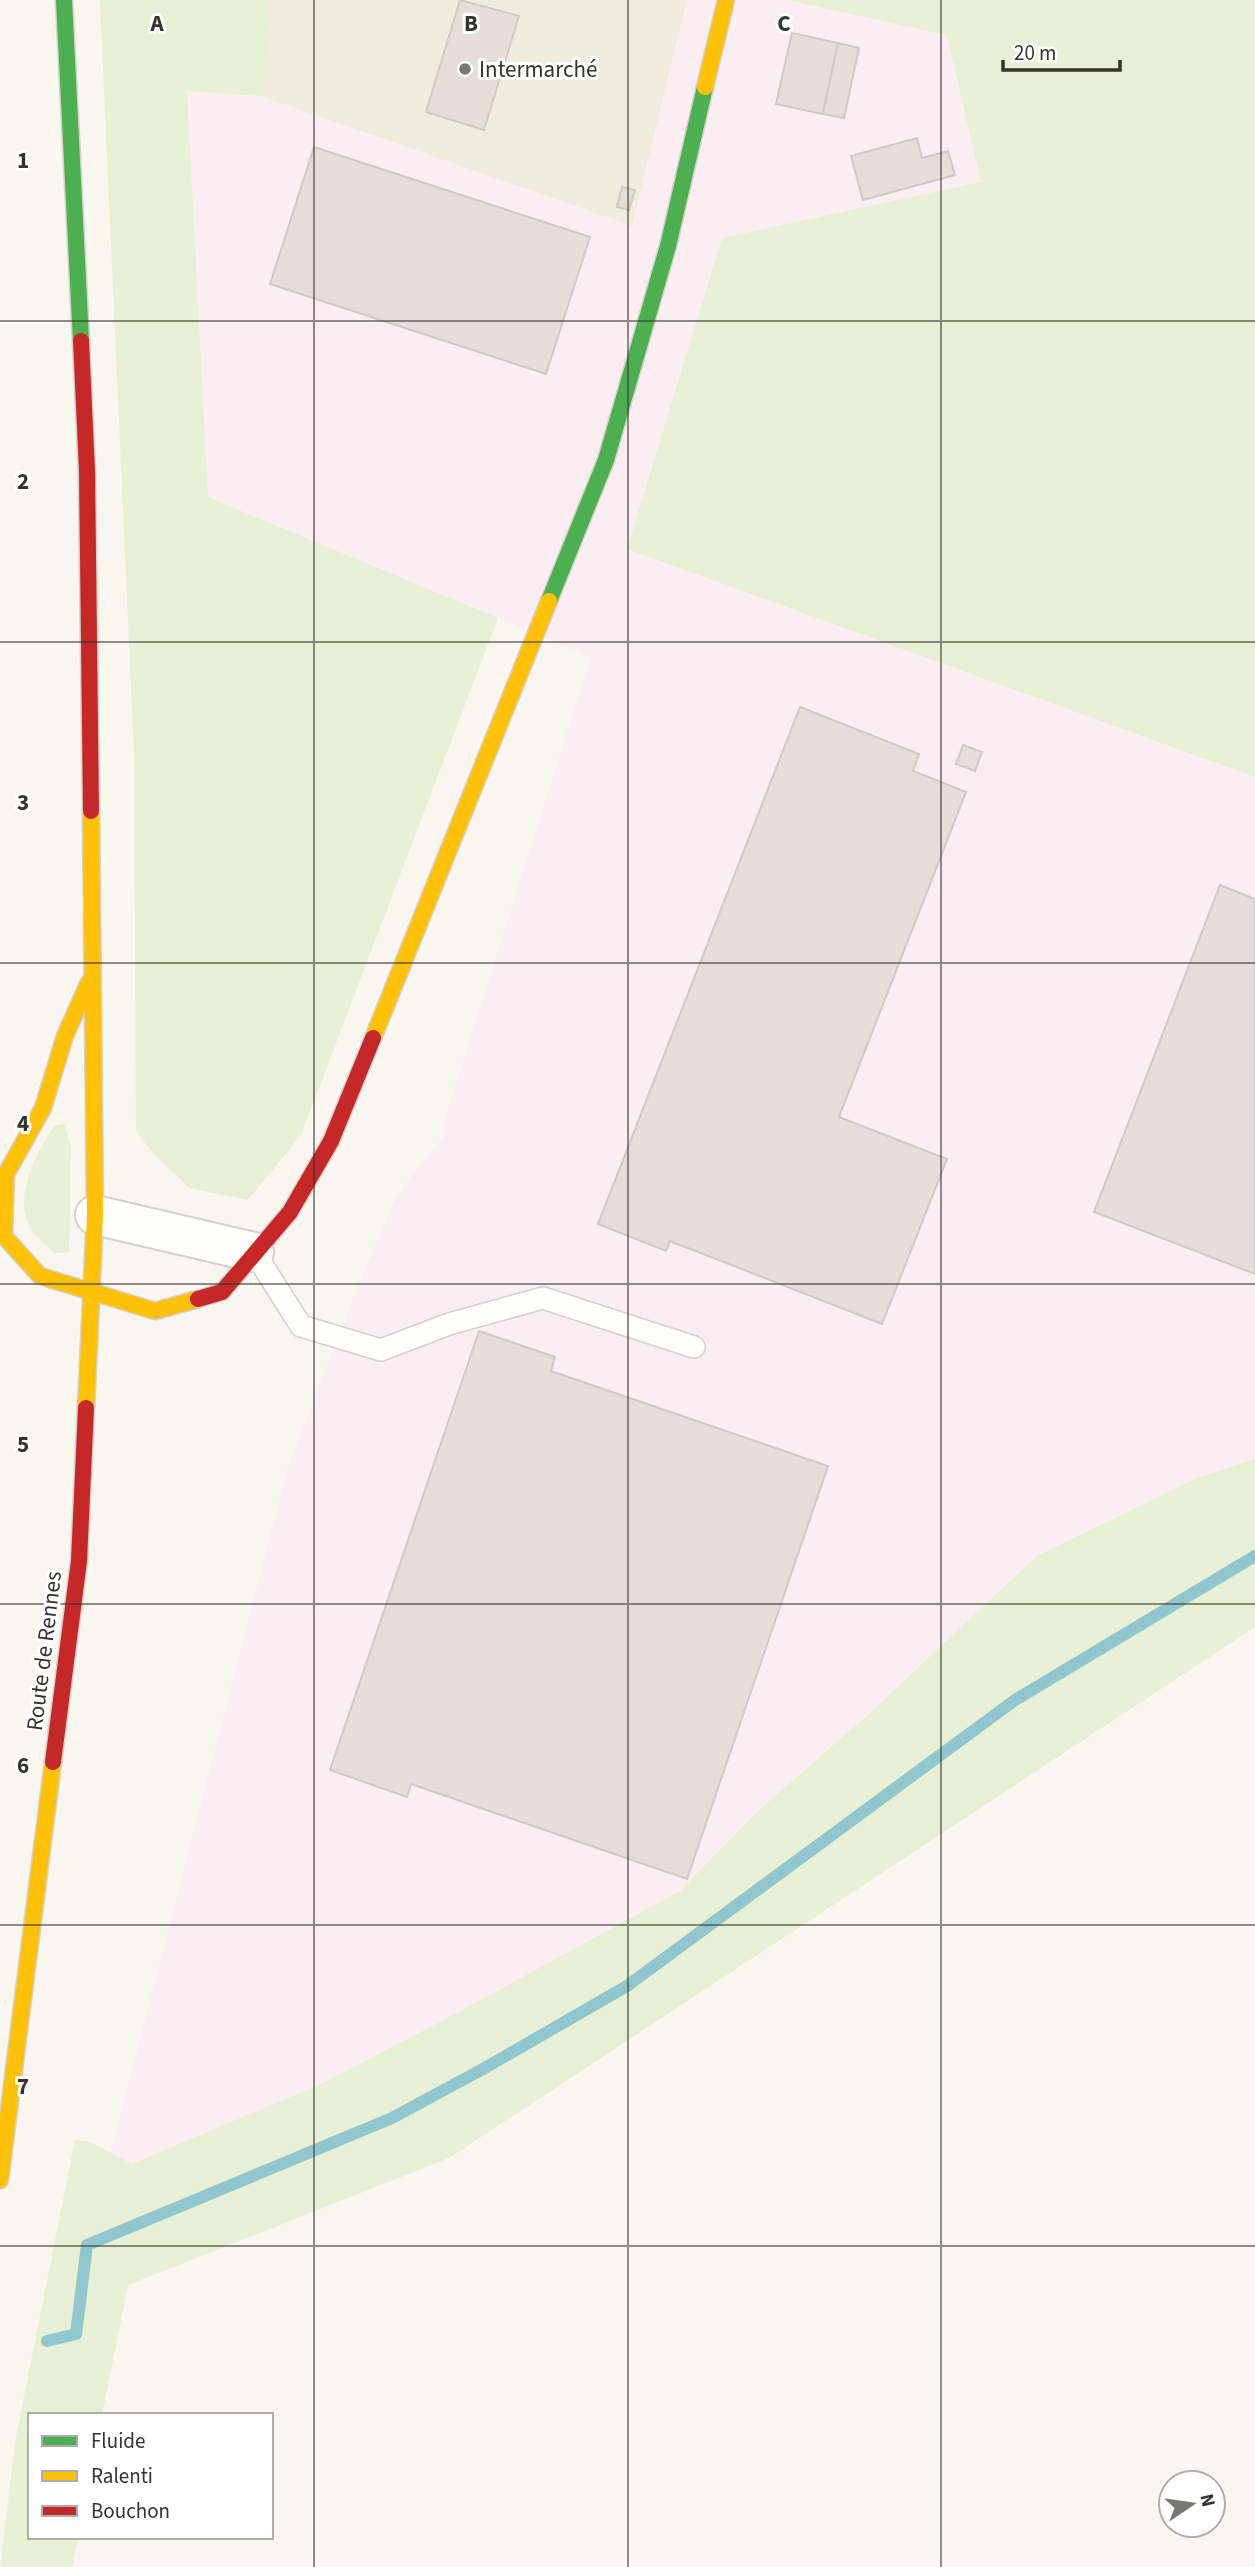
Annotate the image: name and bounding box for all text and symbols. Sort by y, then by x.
text: A [149,7,164,40]
text: B [464,7,478,40]
text: C [777,7,791,40]
scale bar [1003,28,1120,72]
text: 20 m [1014,38,1056,68]
place label: Intermarché [479,53,597,86]
marker: Intermarché [457,61,473,77]
text: 1 [17,144,29,177]
text: 2 [17,465,29,498]
text: 3 [17,786,29,819]
text: 4 [17,1107,29,1140]
text: 5 [17,1428,29,1461]
street label: Route de Rennes [18,1569,70,1733]
text: 6 [17,1749,29,1782]
text: 7 [17,2070,29,2103]
legend [28,2413,273,2539]
text: Fluide [91,2426,145,2456]
text: Ralenti [91,2461,153,2491]
north arrow [1157,2469,1227,2539]
text: N [1193,2491,1222,2510]
text: Bouchon [91,2496,170,2526]

